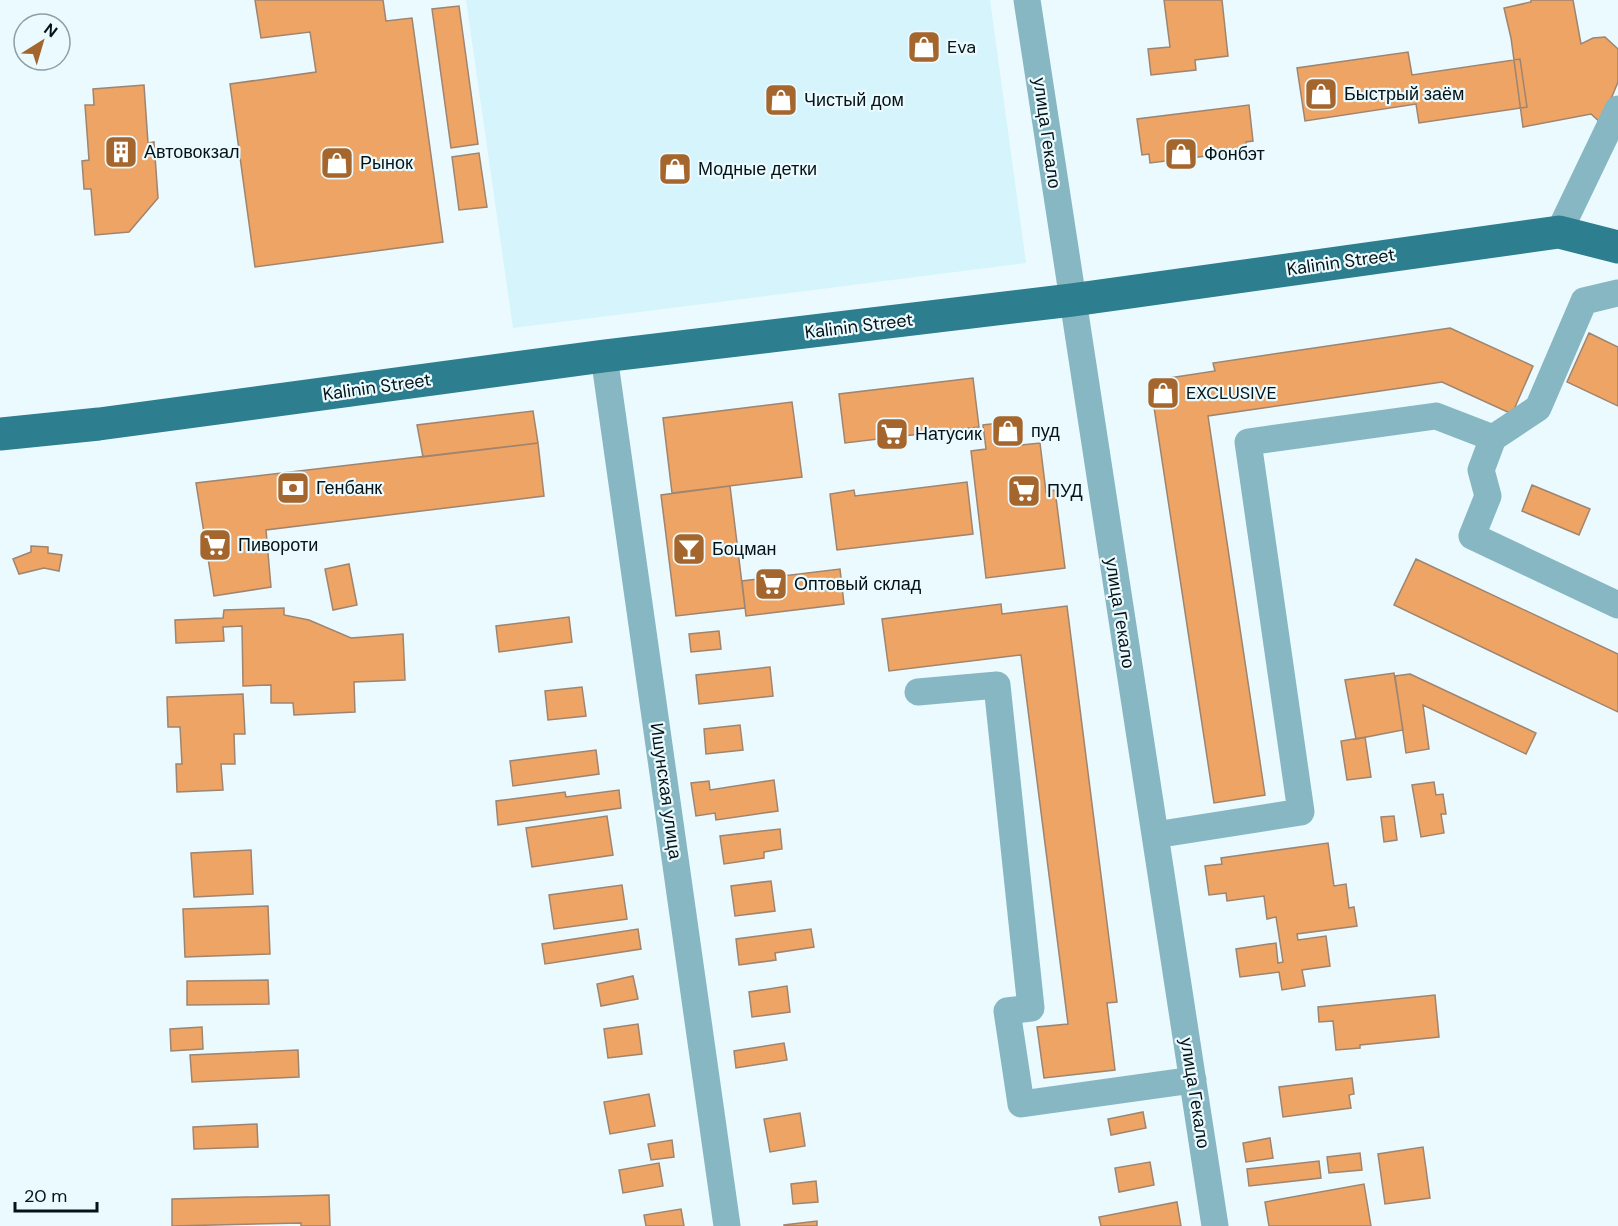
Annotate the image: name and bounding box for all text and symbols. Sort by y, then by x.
north arrow [12,12,72,72]
text: N [40,19,62,42]
shop icon: Eva [906,29,942,65]
place label: Eva [947,35,976,59]
street label: улица Гекало [1027,76,1067,190]
shop icon: Быстрый заём [1303,76,1339,112]
shop icon: Чистый дом [763,82,799,118]
place label: Быстрый заём [1344,82,1464,106]
place label: Чистый дом [804,88,904,112]
building icon: Автовокзал [103,134,139,170]
shop icon: Фонбэт [1163,136,1199,172]
place label: Автовокзал [144,140,239,164]
place label: Фонбэт [1204,142,1265,166]
shop icon: Рынок [319,145,355,181]
place label: Рынок [360,151,413,175]
shop icon: Модные детки [657,151,693,187]
place label: Модные детки [698,157,817,181]
street label: Kalinin Street [1285,243,1397,281]
street label: Kalinin Street [803,307,915,345]
street label: Kalinin Street [321,368,433,406]
shop icon: EXCLUSIVE [1145,375,1181,411]
place label: EXCLUSIVE [1186,381,1277,405]
shop icon: пуд [990,413,1026,449]
supermarket icon: Натусик [874,416,910,452]
place label: пуд [1031,419,1060,443]
place label: Натусик [915,422,982,446]
bank icon: Генбанк [275,470,311,506]
supermarket icon: ПУД [1006,473,1042,509]
place label: Генбанк [316,476,382,500]
place label: ПУД [1047,479,1083,503]
supermarket icon: Пивороти [197,527,233,563]
bar icon: Боцман [671,531,707,567]
place label: Пивороти [238,533,318,557]
place label: Боцман [712,537,776,561]
street label: улица Гекало [1099,556,1141,670]
supermarket icon: Оптовый склад [753,566,789,602]
place label: Оптовый склад [794,572,922,596]
street label: Ишунская улица [645,721,688,862]
street label: улица Гекало [1174,1036,1216,1150]
scale bar [15,1175,98,1213]
text: 20 m [24,1184,67,1208]

